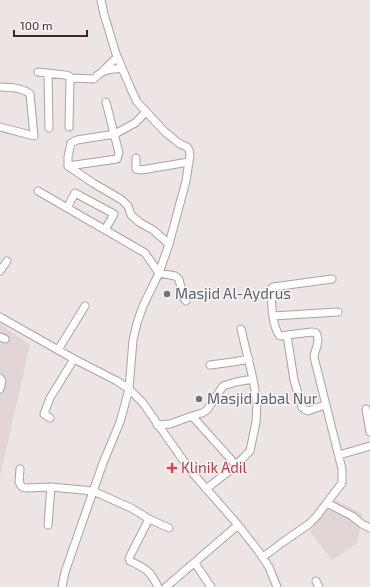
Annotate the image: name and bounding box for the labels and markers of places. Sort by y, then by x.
place label: Masjid Al-Aydrus [175,284,291,303]
marker: Masjid Al-Aydrus [162,289,172,299]
place label: Masjid Jabal Nur [207,389,318,408]
marker: Masjid Jabal Nur [194,394,204,404]
place label: Klinik Adil [181,458,248,476]
marker: Klinik Adil [166,462,178,474]

